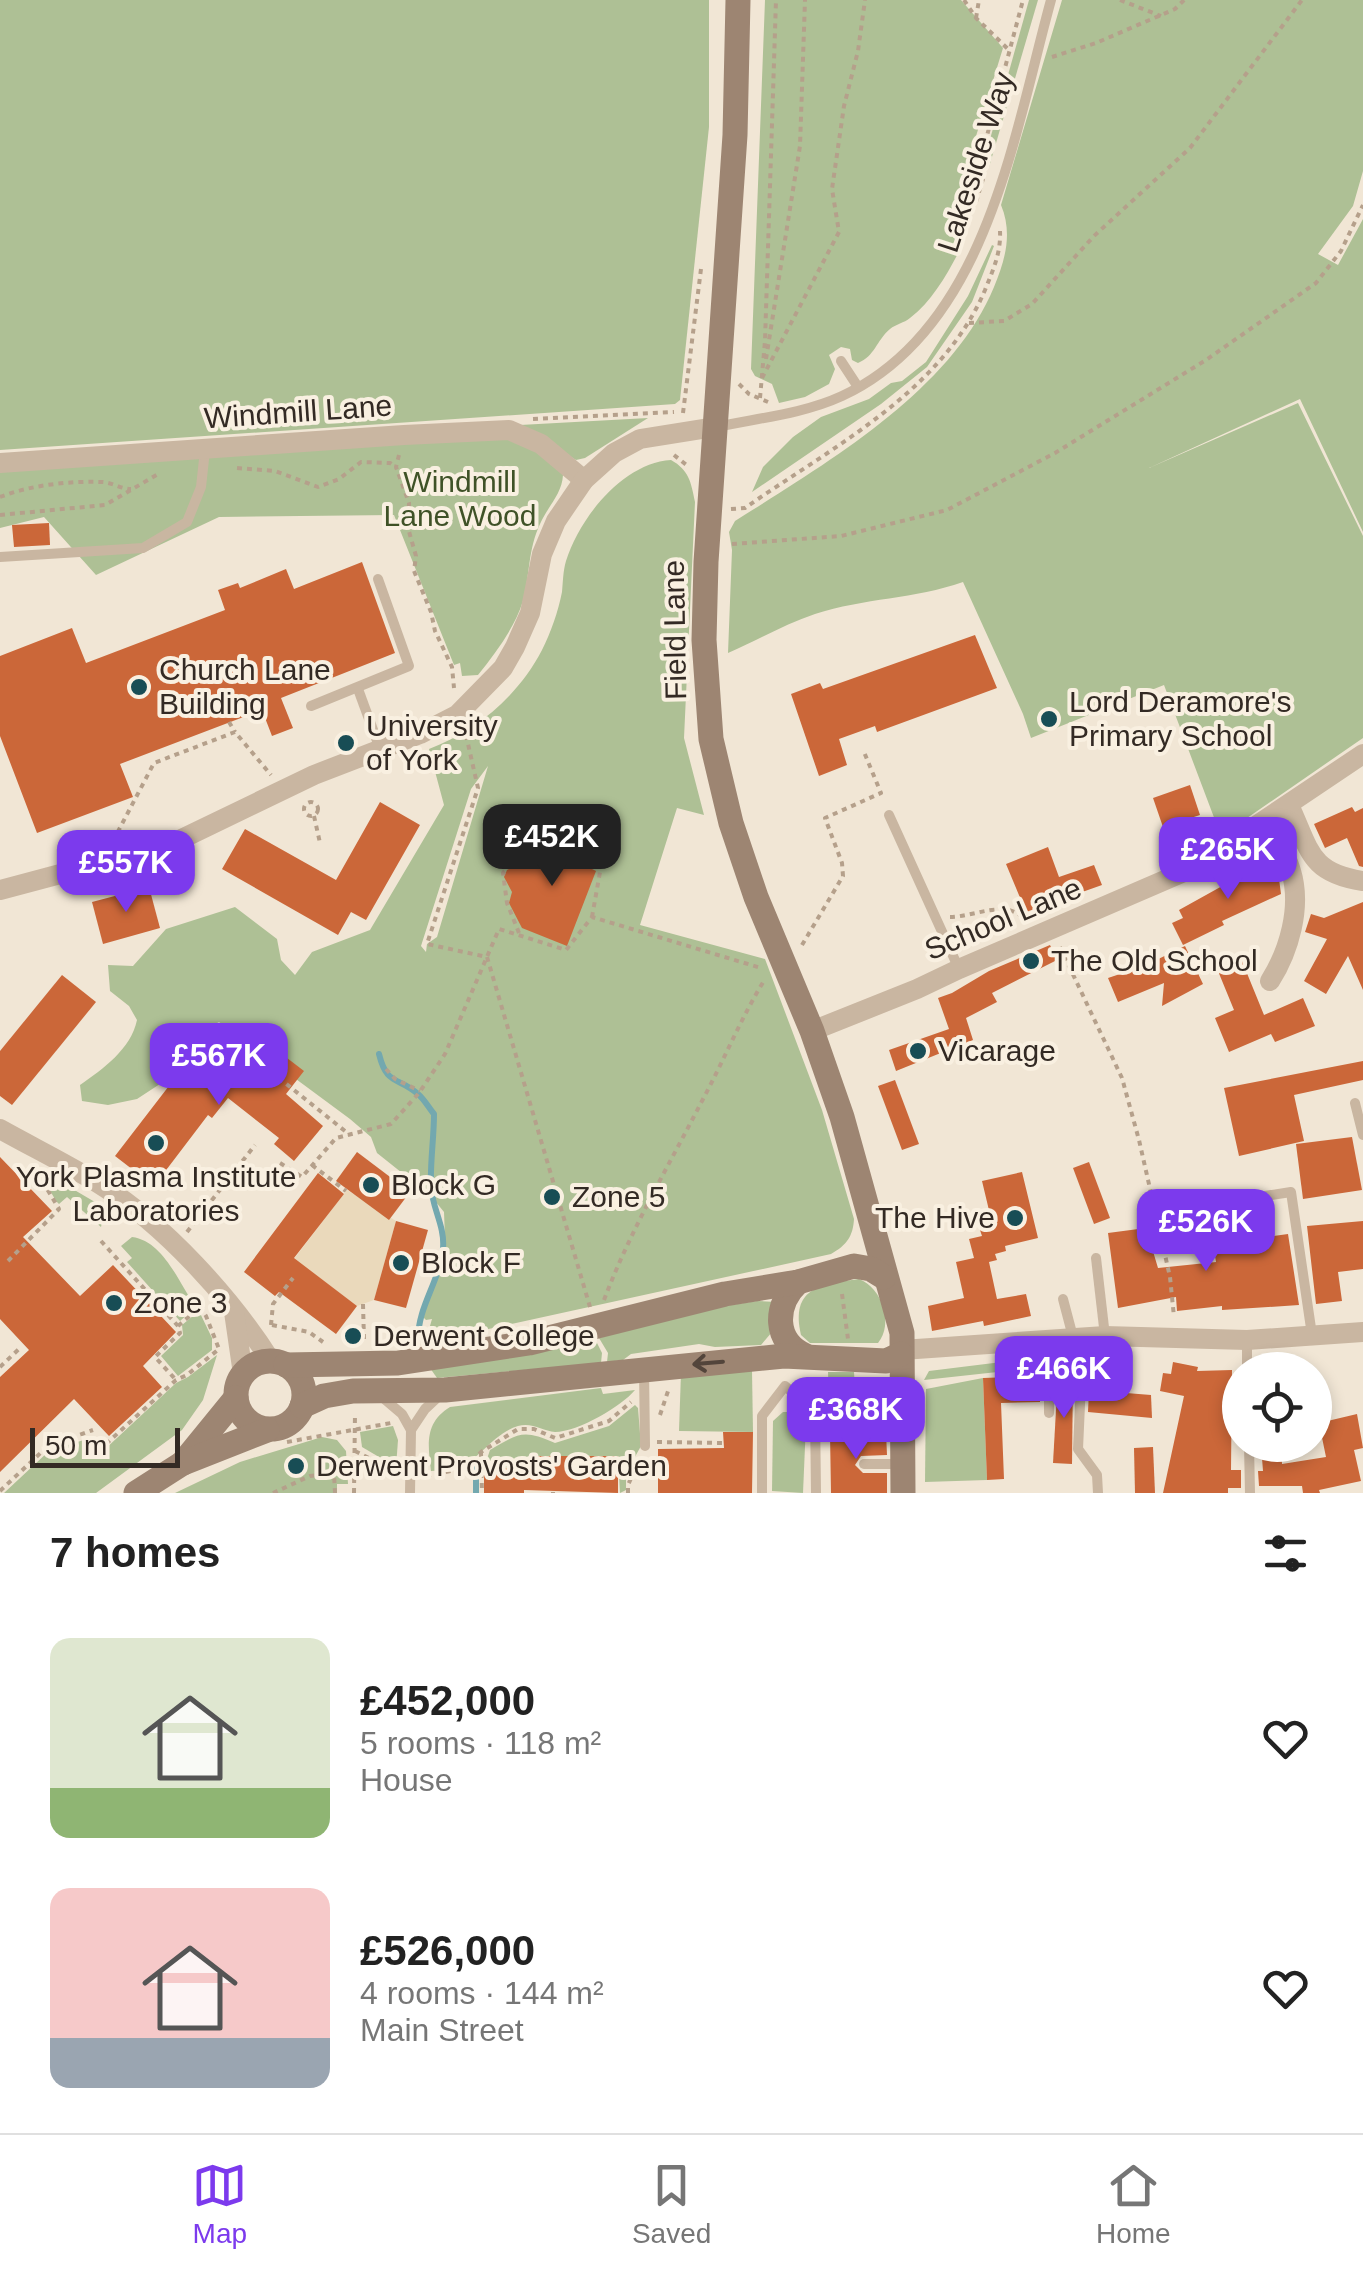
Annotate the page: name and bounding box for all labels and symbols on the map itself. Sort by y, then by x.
street label: Lakeside Way [931,68,1020,256]
street label: Windmill Lane [203,388,393,435]
park label: Windmill Lane Wood [384,465,536,532]
street label: Field Lane [657,560,692,700]
place label: Church Lane Building [159,653,331,720]
marker: Church Lane Building [128,676,150,698]
place label: Lord Deramore's Primary School [1069,685,1291,752]
marker: Lord Deramore's Primary School [1038,708,1060,730]
place label: University of York [366,709,498,776]
marker: University of York [335,732,357,754]
pin: £452K [482,804,622,889]
pin: £265K [1158,817,1298,902]
pin: £557K [56,830,196,915]
street label: School Lane [920,871,1086,966]
place label: The Old School [1051,944,1258,977]
marker: The Old School [1020,950,1042,972]
pin: £567K [149,1023,289,1108]
place label: Vicarage [938,1034,1056,1067]
marker: Vicarage [907,1040,929,1062]
marker: York Plasma Institute Laboratories [145,1132,167,1154]
place label: York Plasma Institute Laboratories [16,1160,296,1227]
place label: Block G [391,1168,496,1201]
marker: Block G [360,1174,382,1196]
place label: Zone 5 [572,1180,665,1213]
marker: Zone 5 [541,1186,563,1208]
pin: £526K [1136,1189,1276,1274]
place label: The Hive [875,1201,995,1234]
marker: The Hive [1004,1207,1026,1229]
place label: Block F [421,1246,521,1279]
marker: Block F [390,1252,412,1274]
place label: Zone 3 [134,1286,227,1319]
marker: Zone 3 [103,1292,125,1314]
place label: Derwent College [373,1319,595,1352]
marker: Derwent College [342,1325,364,1347]
pin: £466K [994,1336,1134,1421]
one-way arrow [693,1353,725,1372]
pin: £368K [786,1377,926,1462]
scale bar [30,1423,180,1468]
place label: Derwent Provosts' Garden [316,1449,667,1482]
marker: Derwent Provosts' Garden [285,1455,307,1477]

